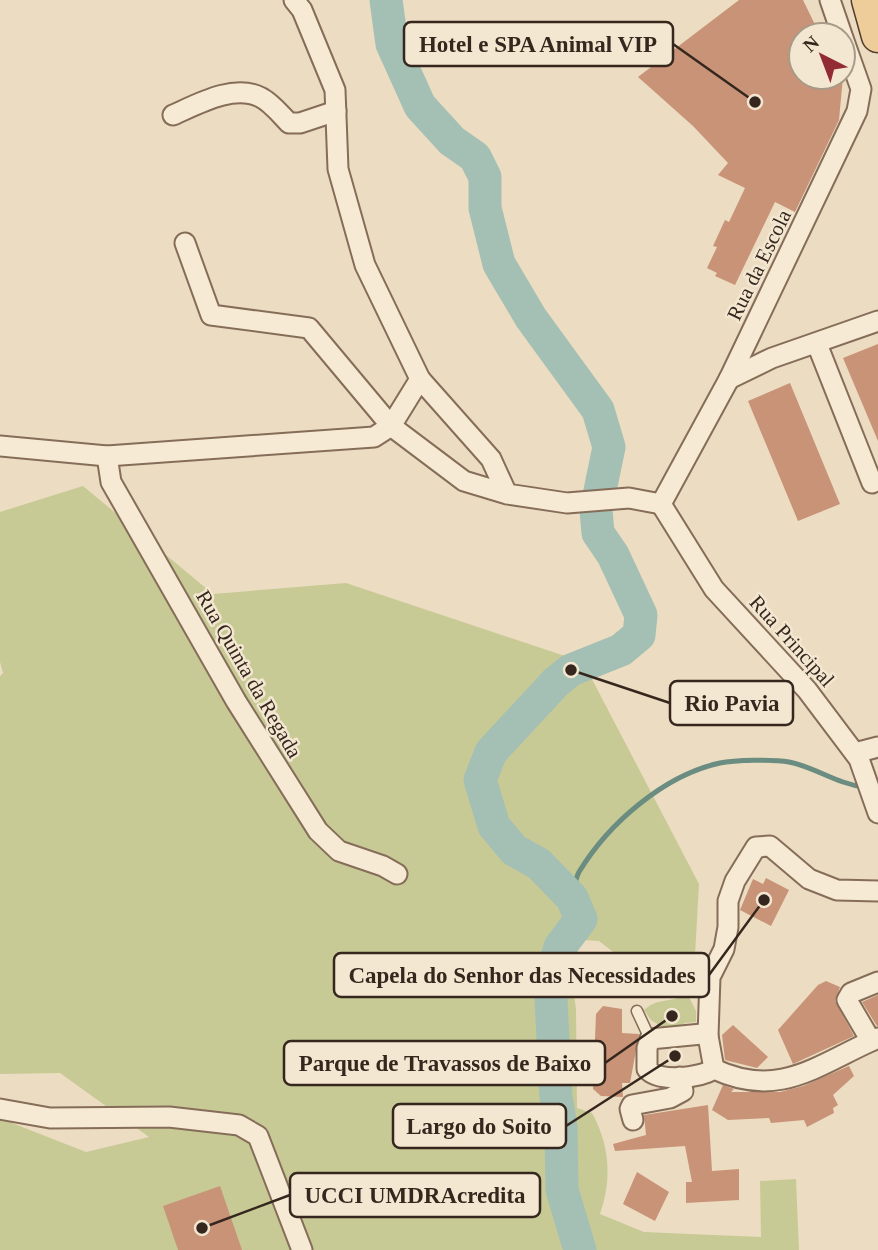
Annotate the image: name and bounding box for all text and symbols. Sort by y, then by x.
north arrow [787,21,857,91]
callout: Hotel e SPA Animal VIP [404,22,673,66]
text: N [799,31,823,56]
text: Hotel e SPA Animal VIP [419,32,657,57]
street label: Rua da Escola [722,205,796,324]
street label: Rua Quinta da Regada [191,586,307,763]
street label: Rua Principal [745,590,839,692]
callout: Rio Pavia [670,681,793,725]
text: Rio Pavia [684,691,780,716]
callout: Capela do Senhor das Necessidades [334,953,709,997]
text: Capela do Senhor das Necessidades [348,963,696,988]
callout: Parque de Travassos de Baixo [284,1041,605,1085]
text: Parque de Travassos de Baixo [299,1051,591,1076]
callout: Largo do Soito [393,1104,566,1148]
text: Largo do Soito [406,1114,552,1139]
callout: UCCI UMDRAcredita [290,1173,540,1217]
text: UCCI UMDRAcredita [304,1183,526,1208]

